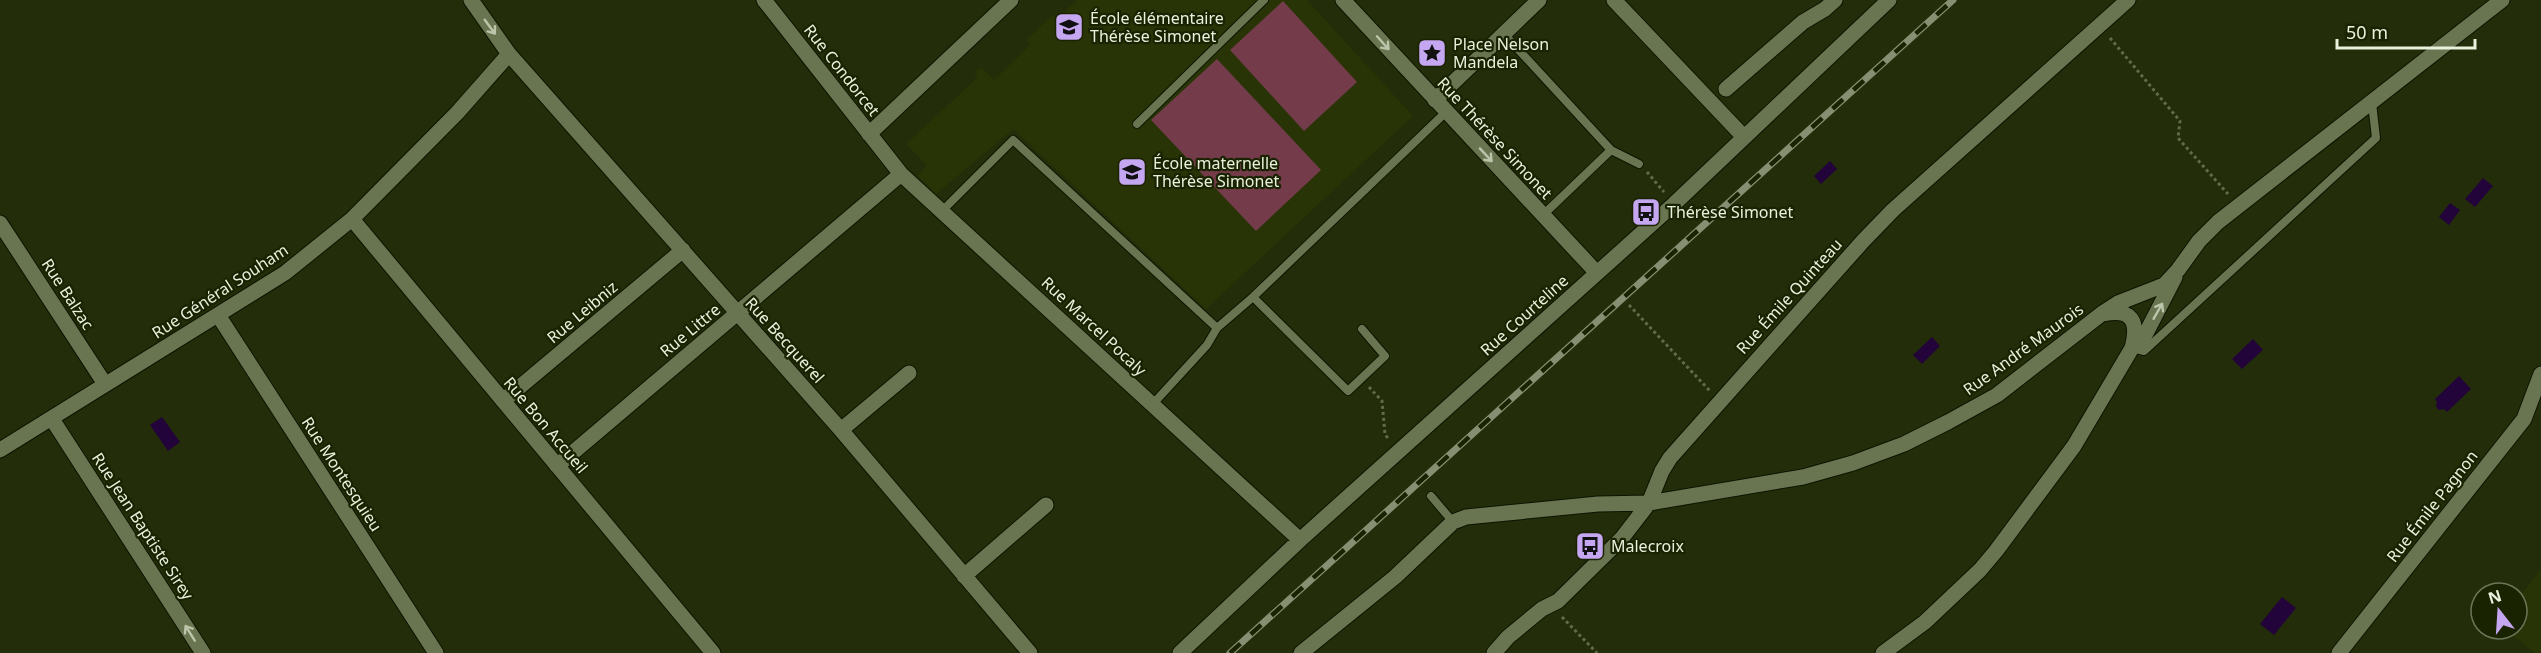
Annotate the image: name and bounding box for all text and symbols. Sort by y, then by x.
place label: École élémentaire Thérèse Simonet [1090,7,1224,47]
school or university icon: École élémentaire Thérèse Simonet [1053,11,1085,43]
scale bar [2337,12,2475,50]
one-way arrow [484,18,496,34]
street label: Rue Condorcet [799,19,885,121]
text: 50 m [2346,20,2388,44]
place label: Place Nelson Mandela [1453,33,1549,73]
one-way arrow [1376,35,1390,50]
place icon: Place Nelson Mandela [1416,37,1448,69]
street label: Rue Thérèse Simonet [1433,72,1557,204]
one-way arrow [1479,147,1493,162]
place label: École maternelle Thérèse Simonet [1153,152,1279,192]
school or university icon: École maternelle Thérèse Simonet [1116,156,1148,188]
bus stop icon: Thérèse Simonet [1630,196,1662,228]
place label: Thérèse Simonet [1667,201,1793,223]
street label: Rue Émile Quinteau [1731,234,1847,358]
street label: Rue Général Souham [148,239,292,343]
street label: Rue Balzac [37,254,99,334]
street label: Rue Courteline [1475,270,1573,360]
street label: Rue Marcel Pocaly [1037,272,1152,381]
street label: Rue Leibniz [542,276,622,348]
street label: Rue Becquerel [741,292,829,388]
street label: Rue Littre [655,298,725,362]
street label: Rue André Maurois [1958,298,2088,400]
one-way arrow [2153,303,2165,320]
street label: Rue Bon Accueil [499,372,593,478]
street label: Rue Montesquieu [297,413,387,535]
street label: Rue Émile Pagnon [2381,446,2483,566]
street label: Rue Jean Baptiste Sirey [87,448,199,605]
bus stop icon: Malecroix [1574,530,1606,562]
place label: Malecroix [1611,535,1684,557]
north arrow [2469,581,2529,641]
text: N [2485,584,2504,609]
one-way arrow [184,625,196,642]

